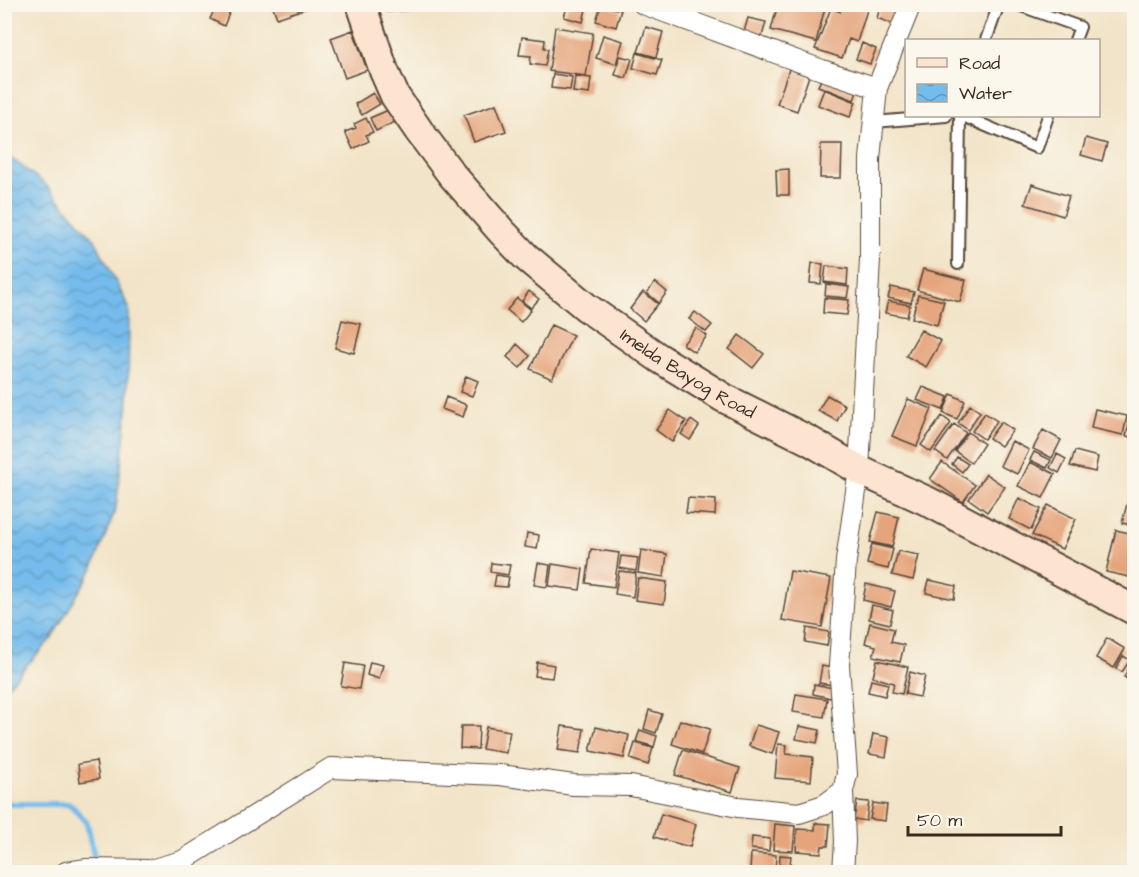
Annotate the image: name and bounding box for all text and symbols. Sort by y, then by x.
legend [905,39,1100,117]
text: Road [959,51,1000,76]
text: Water [959,81,1012,106]
street label: Imelda Bayog Road [615,323,760,425]
scale bar [908,799,1061,837]
text: 50 m [917,808,962,833]

